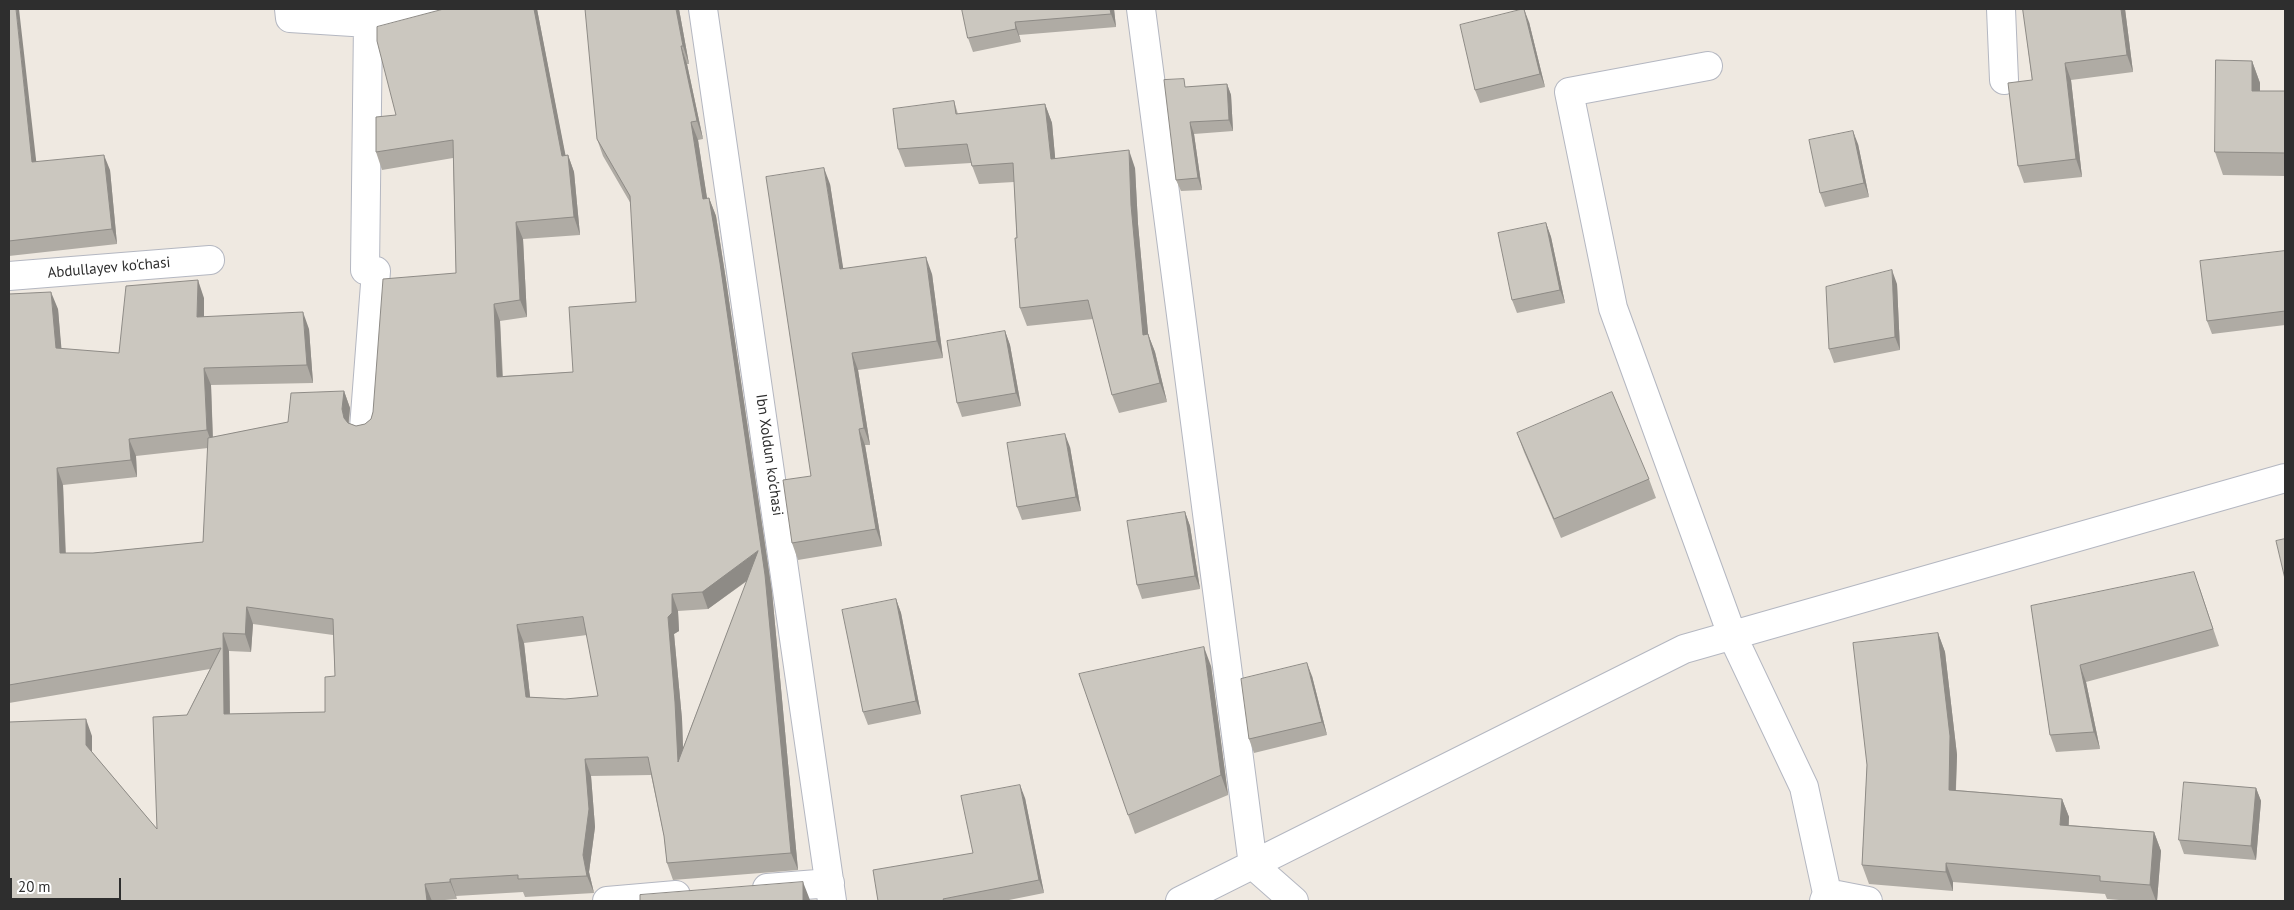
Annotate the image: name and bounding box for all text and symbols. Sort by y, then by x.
street label: Abdullayev ko'chasi [47,254,171,282]
street label: Ibn Xoldun ko'chasi [752,393,786,517]
scale bar [12,868,124,900]
text: 20 m [18,877,51,896]

